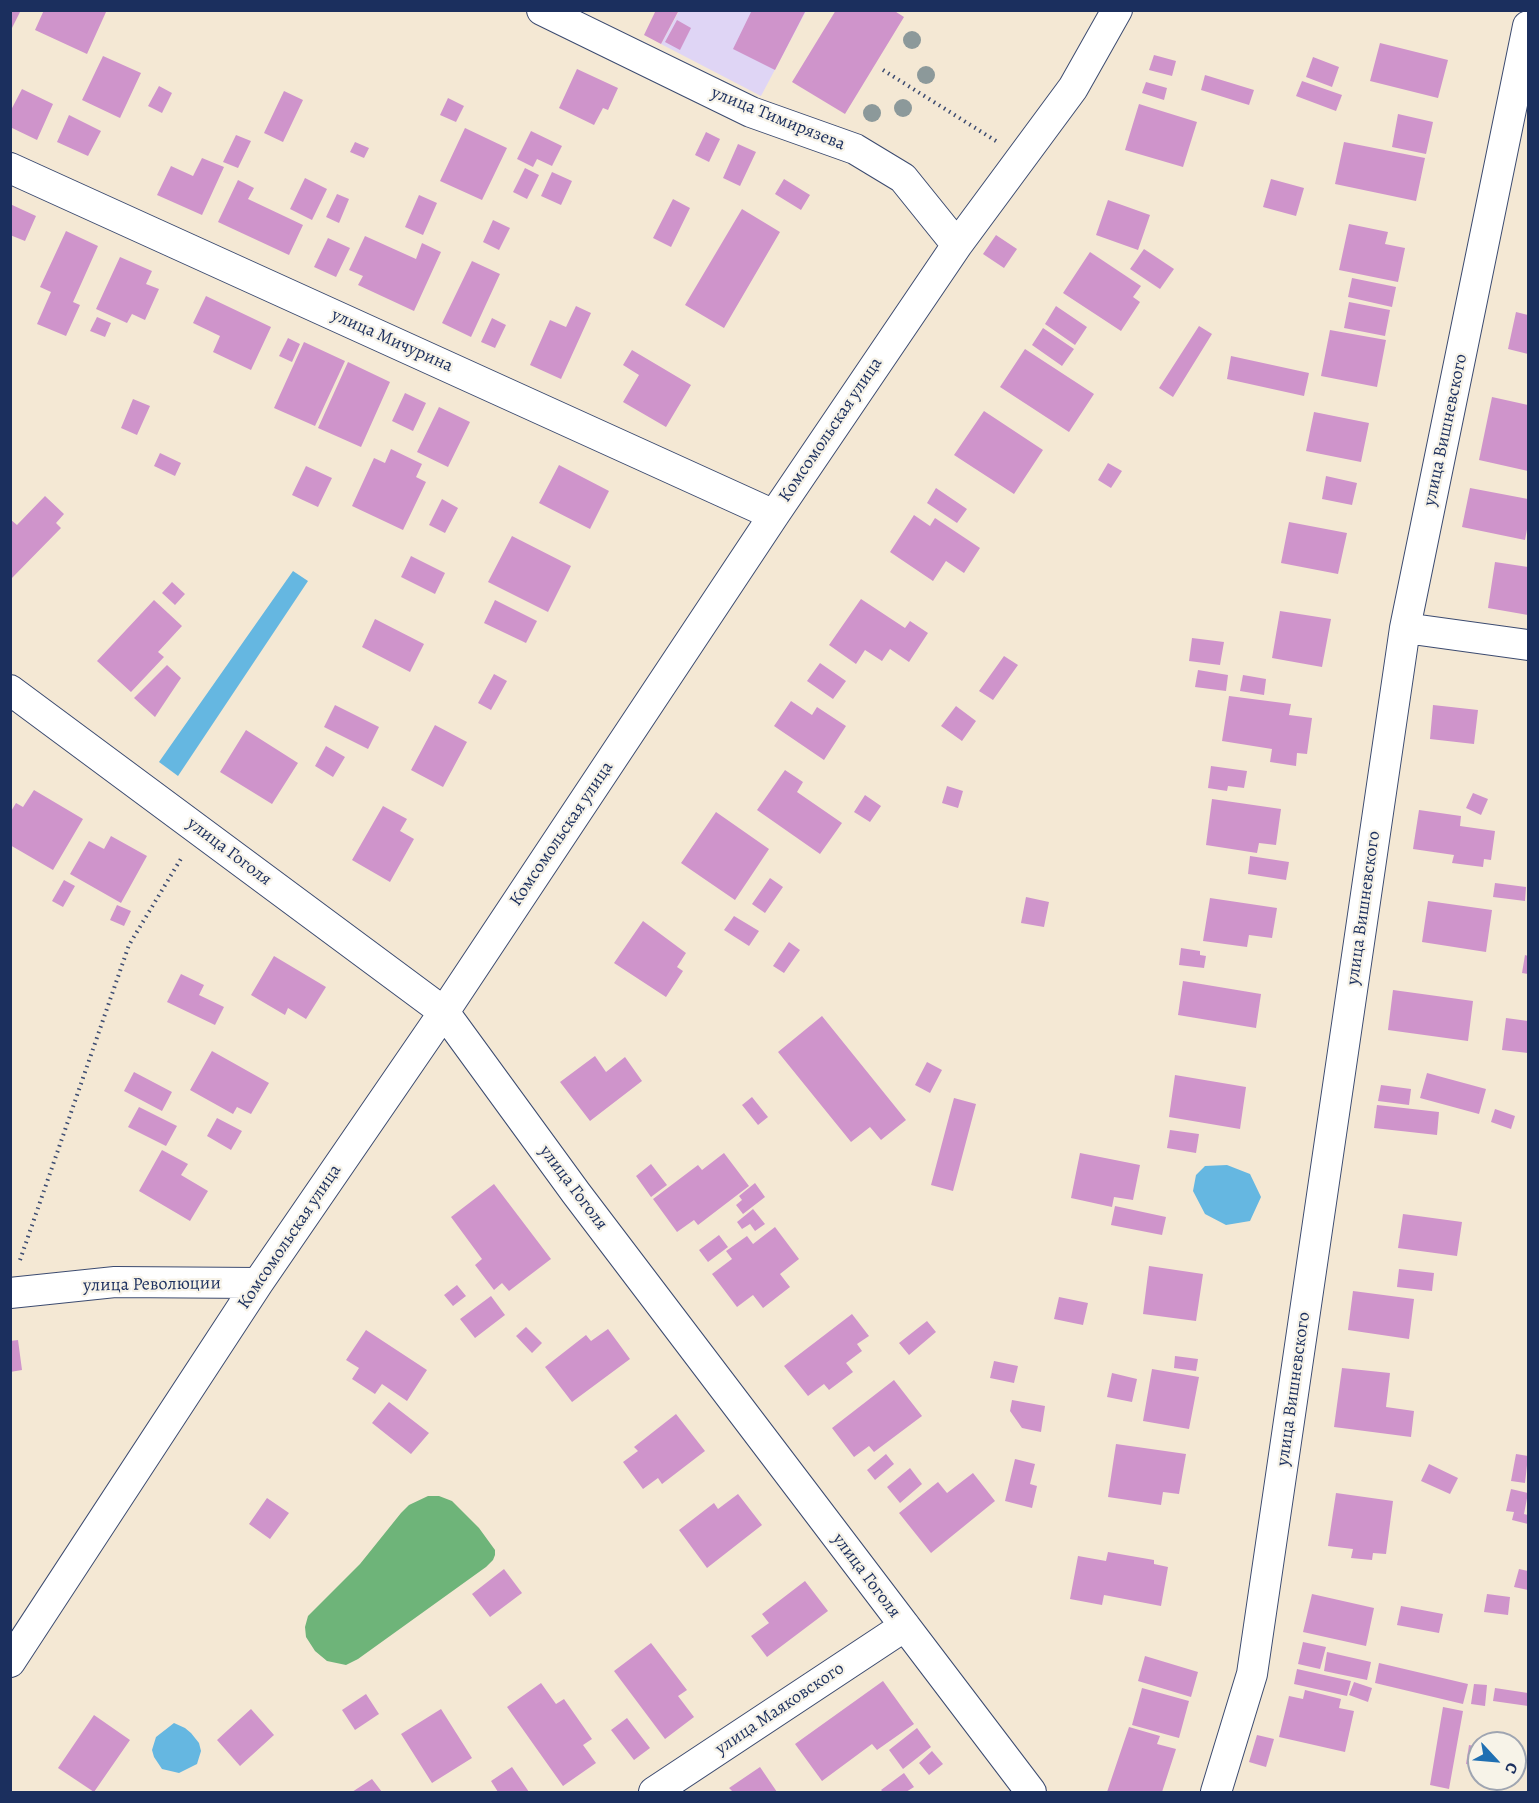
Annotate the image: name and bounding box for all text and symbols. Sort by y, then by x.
street label: улица Тимирязева [708,82,848,156]
street label: улица Мичурина [328,305,456,377]
street label: улица Вишневского [1419,352,1473,508]
street label: Комсомольская улица [775,353,887,507]
street label: Комсомольская улица [506,757,618,911]
street label: улица Гоголя [182,813,276,891]
street label: улица Вишневского [1343,830,1385,986]
street label: улица Гоголя [534,1141,612,1235]
street label: Комсомольская улица [234,1160,346,1314]
street label: улица Революции [83,1273,221,1297]
street label: улица Вишневского [1273,1311,1315,1467]
street label: улица Гоголя [827,1529,905,1623]
street label: улица Маяковского [711,1658,849,1760]
north arrow [1467,1731,1527,1791]
text: С [1499,1759,1523,1777]

